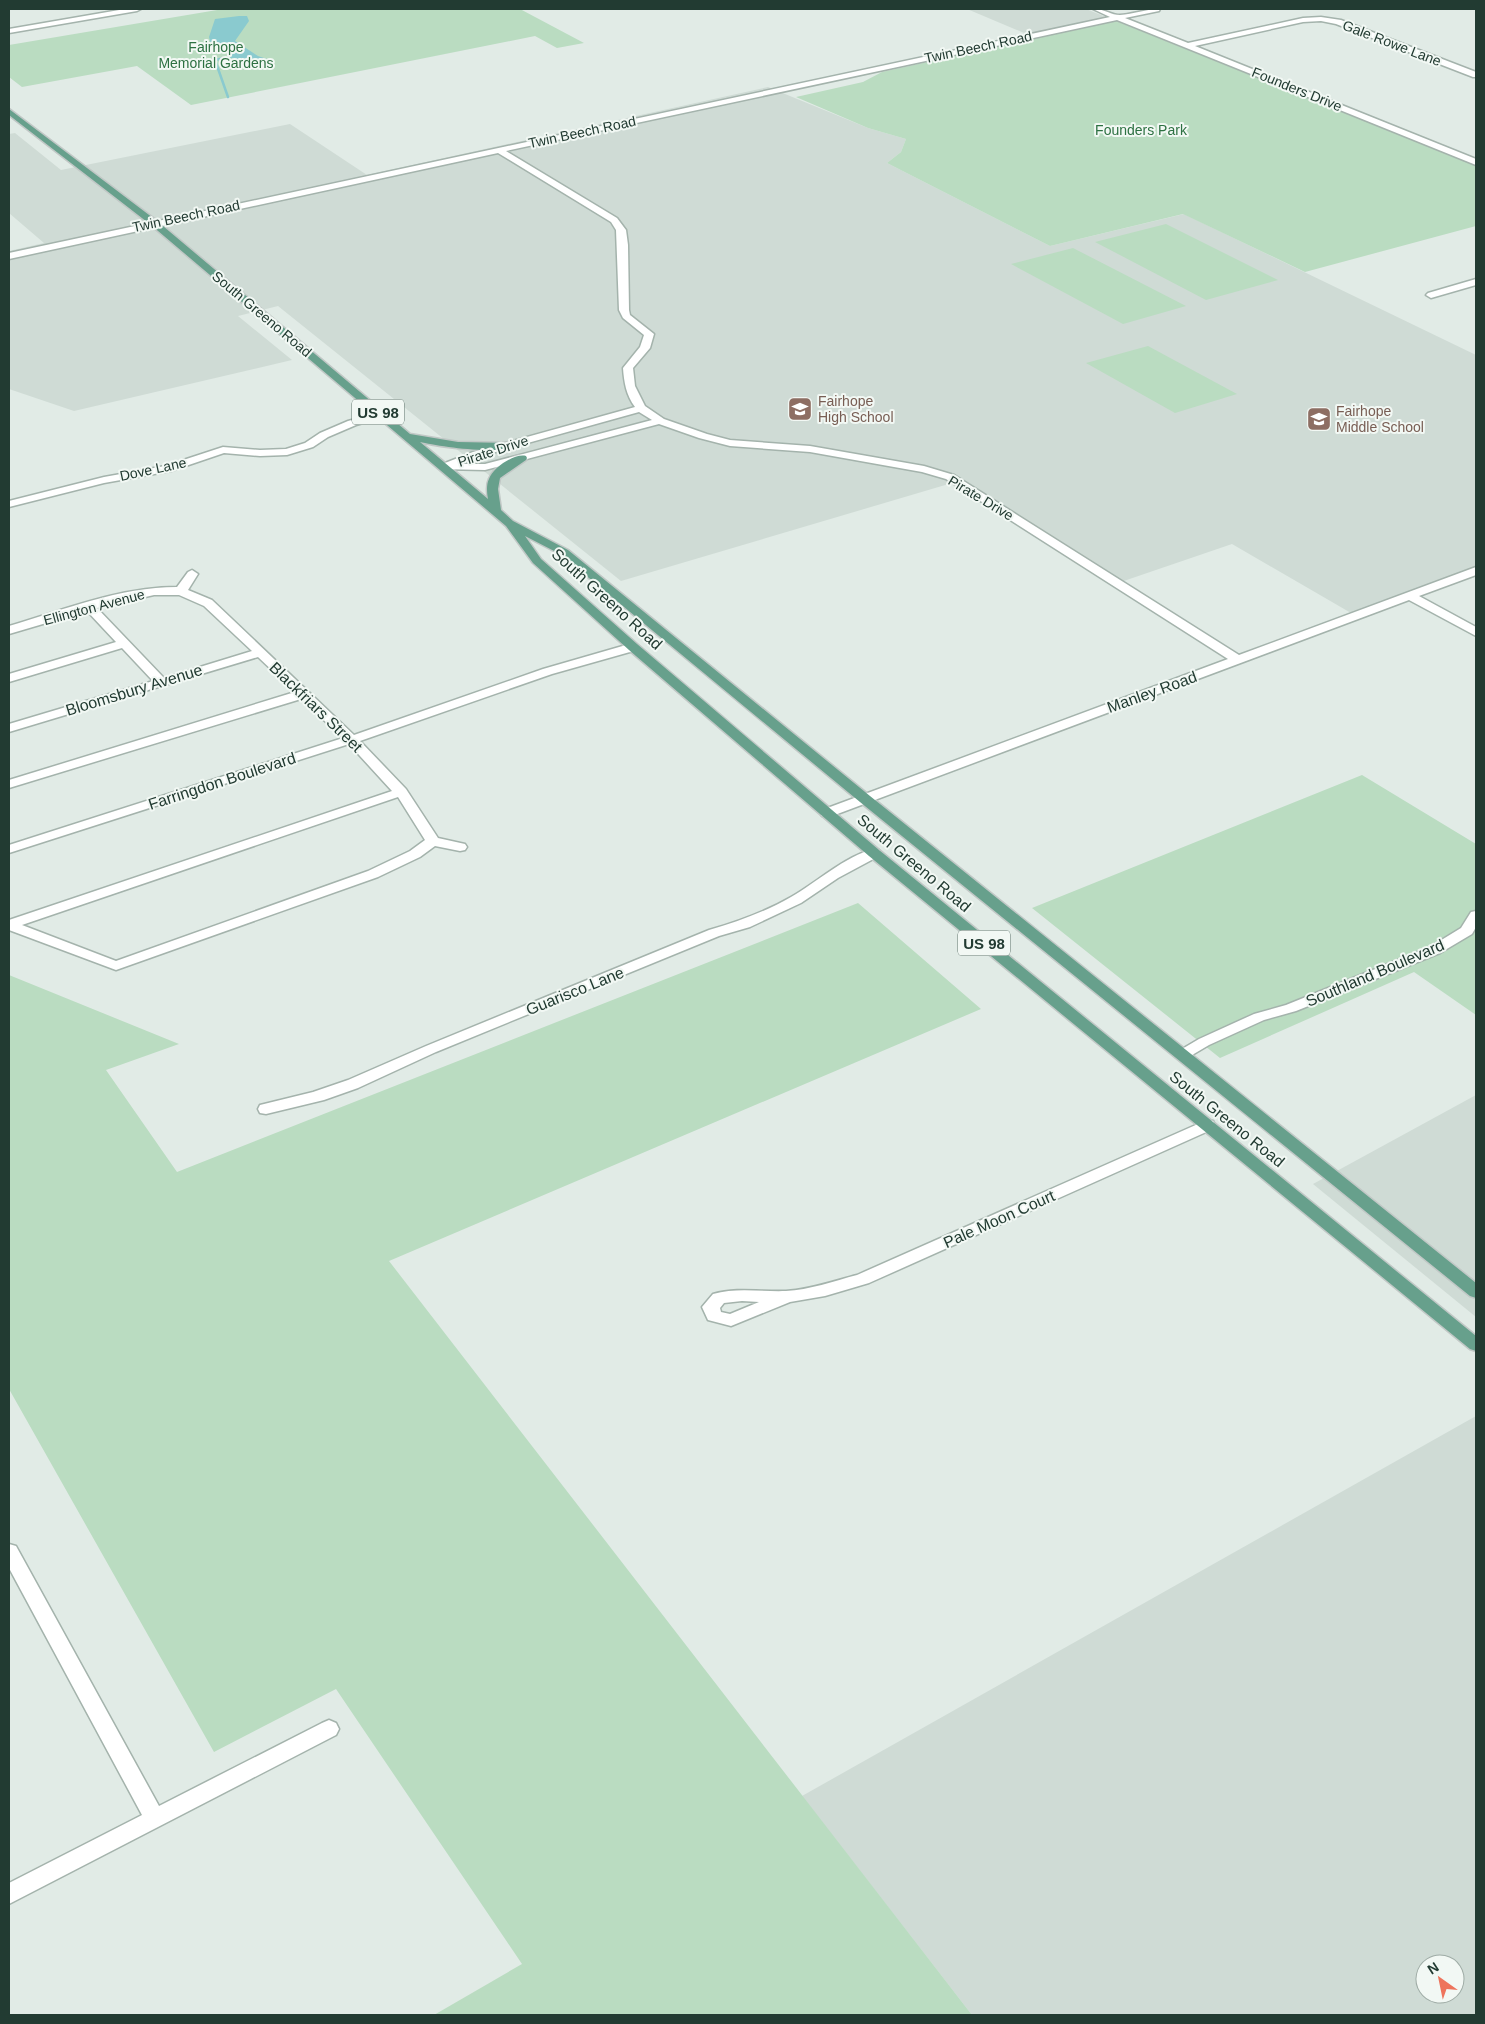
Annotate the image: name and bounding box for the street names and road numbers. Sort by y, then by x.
street label: Gale Rowe Lane [1340,17,1444,69]
street label: Twin Beech Road [923,28,1033,66]
street label: Founders Drive [1250,64,1345,114]
street label: Twin Beech Road [527,113,637,151]
street label: Twin Beech Road [131,197,241,235]
street label: South Greeno Road [209,268,315,360]
road number: US 98 [352,400,404,424]
street label: Pirate Drive [456,432,530,470]
street label: Dove Lane [118,454,188,484]
street label: Pirate Drive [946,472,1017,524]
street label: South Greeno Road [548,545,666,653]
street label: Ellington Avenue [42,586,147,628]
street label: Blackfriars Street [266,659,366,756]
street label: Bloomsbury Avenue [64,661,204,719]
street label: Manley Road [1105,668,1199,716]
street label: Farringdon Boulevard [146,749,298,813]
street label: South Greeno Road [854,811,974,915]
road number: US 98 [958,930,1010,956]
street label: Southland Boulevard [1303,936,1447,1010]
street label: Guarisco Lane [524,964,627,1018]
street label: South Greeno Road [1166,1068,1288,1170]
street label: Pale Moon Court [941,1187,1058,1251]

